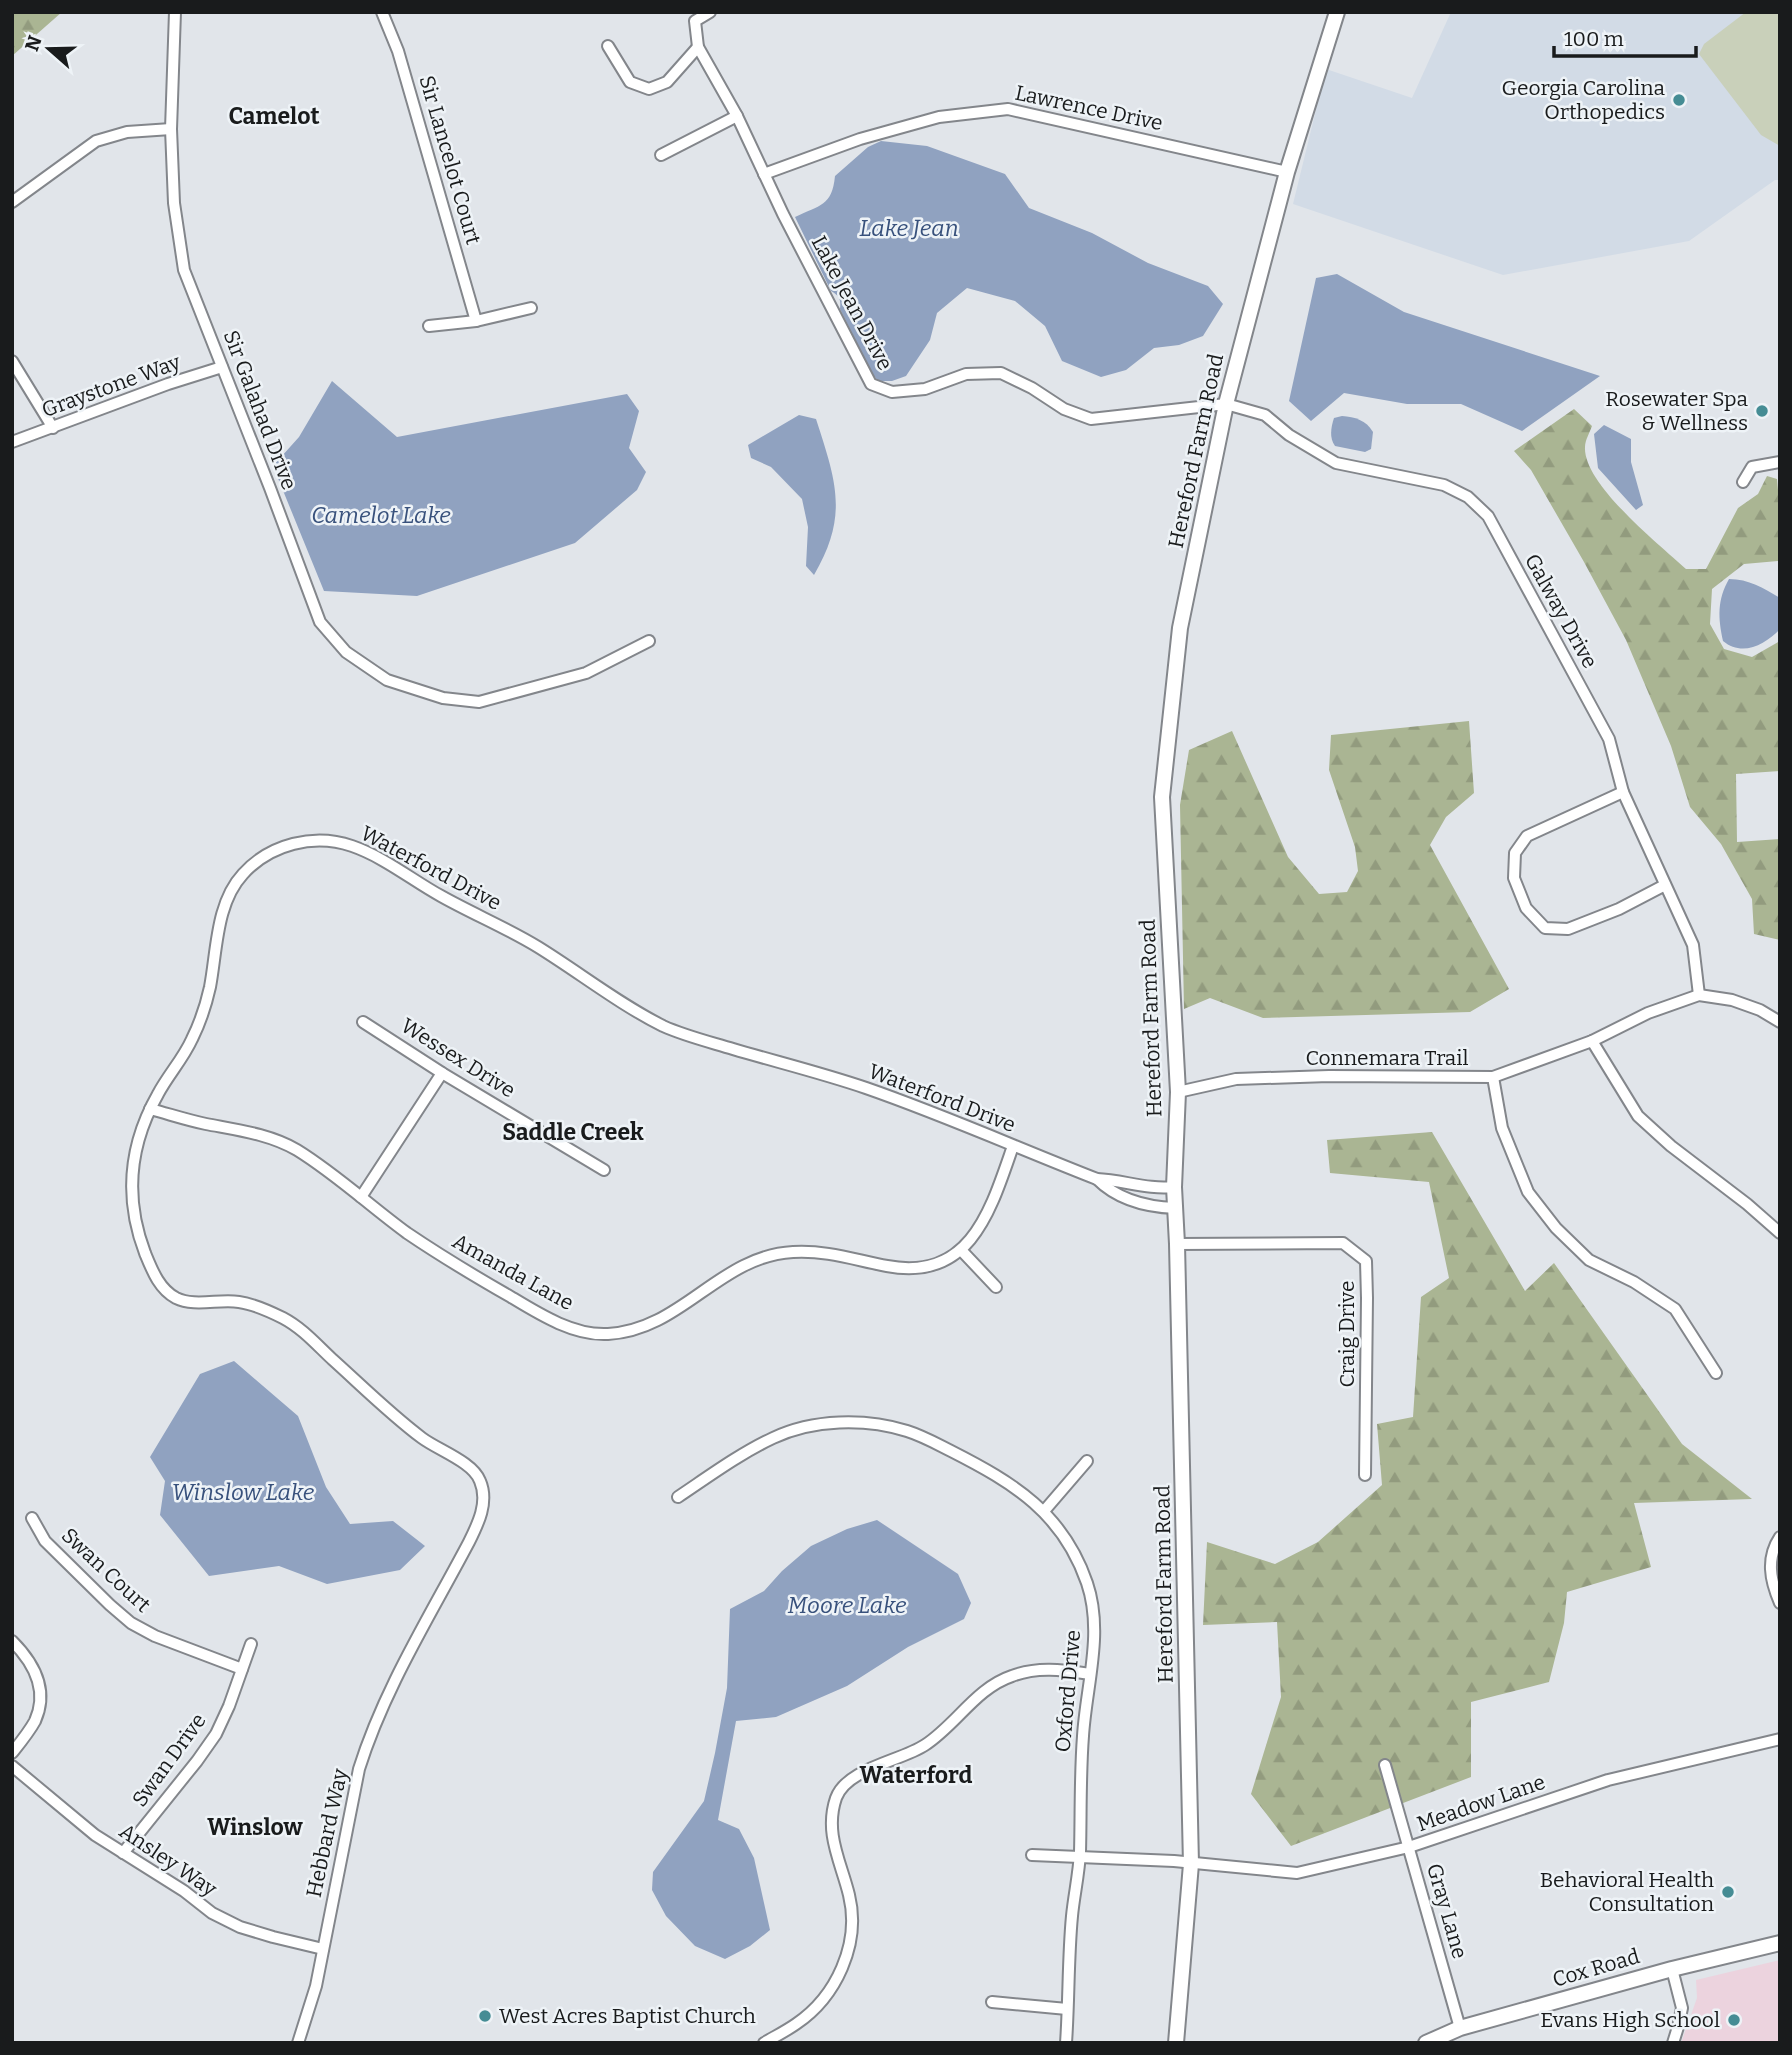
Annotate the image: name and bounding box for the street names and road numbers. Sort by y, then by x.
street label: Sir Lancelot Court [413,73,487,248]
street label: Lawrence Drive [1013,80,1165,136]
street label: Lake Jean Drive [806,231,898,375]
street label: Sir Galahad Drive [218,327,302,493]
street label: Graystone Way [38,349,185,423]
street label: Hereford Farm Road [1163,351,1229,551]
street label: Galway Drive [1519,549,1603,673]
street label: Waterford Drive [356,820,506,916]
street label: Hereford Farm Road [1135,919,1167,1117]
street label: Wessex Drive [396,1013,520,1103]
street label: Connemara Trail [1305,1045,1469,1071]
street label: Waterford Drive [865,1058,1019,1138]
street label: Amanda Lane [448,1228,578,1316]
street label: Craig Drive [1334,1281,1360,1388]
street label: Hereford Farm Road [1149,1485,1179,1683]
street label: Swan Court [56,1522,156,1618]
street label: Oxford Drive [1050,1629,1086,1753]
street label: Swan Drive [126,1708,212,1812]
street label: Hebbard Way [301,1765,353,1900]
street label: Meadow Lane [1413,1769,1549,1837]
street label: Ansley Way [114,1818,222,1903]
street label: Gray Lane [1421,1860,1473,1962]
street label: Cox Road [1549,1943,1643,1993]

